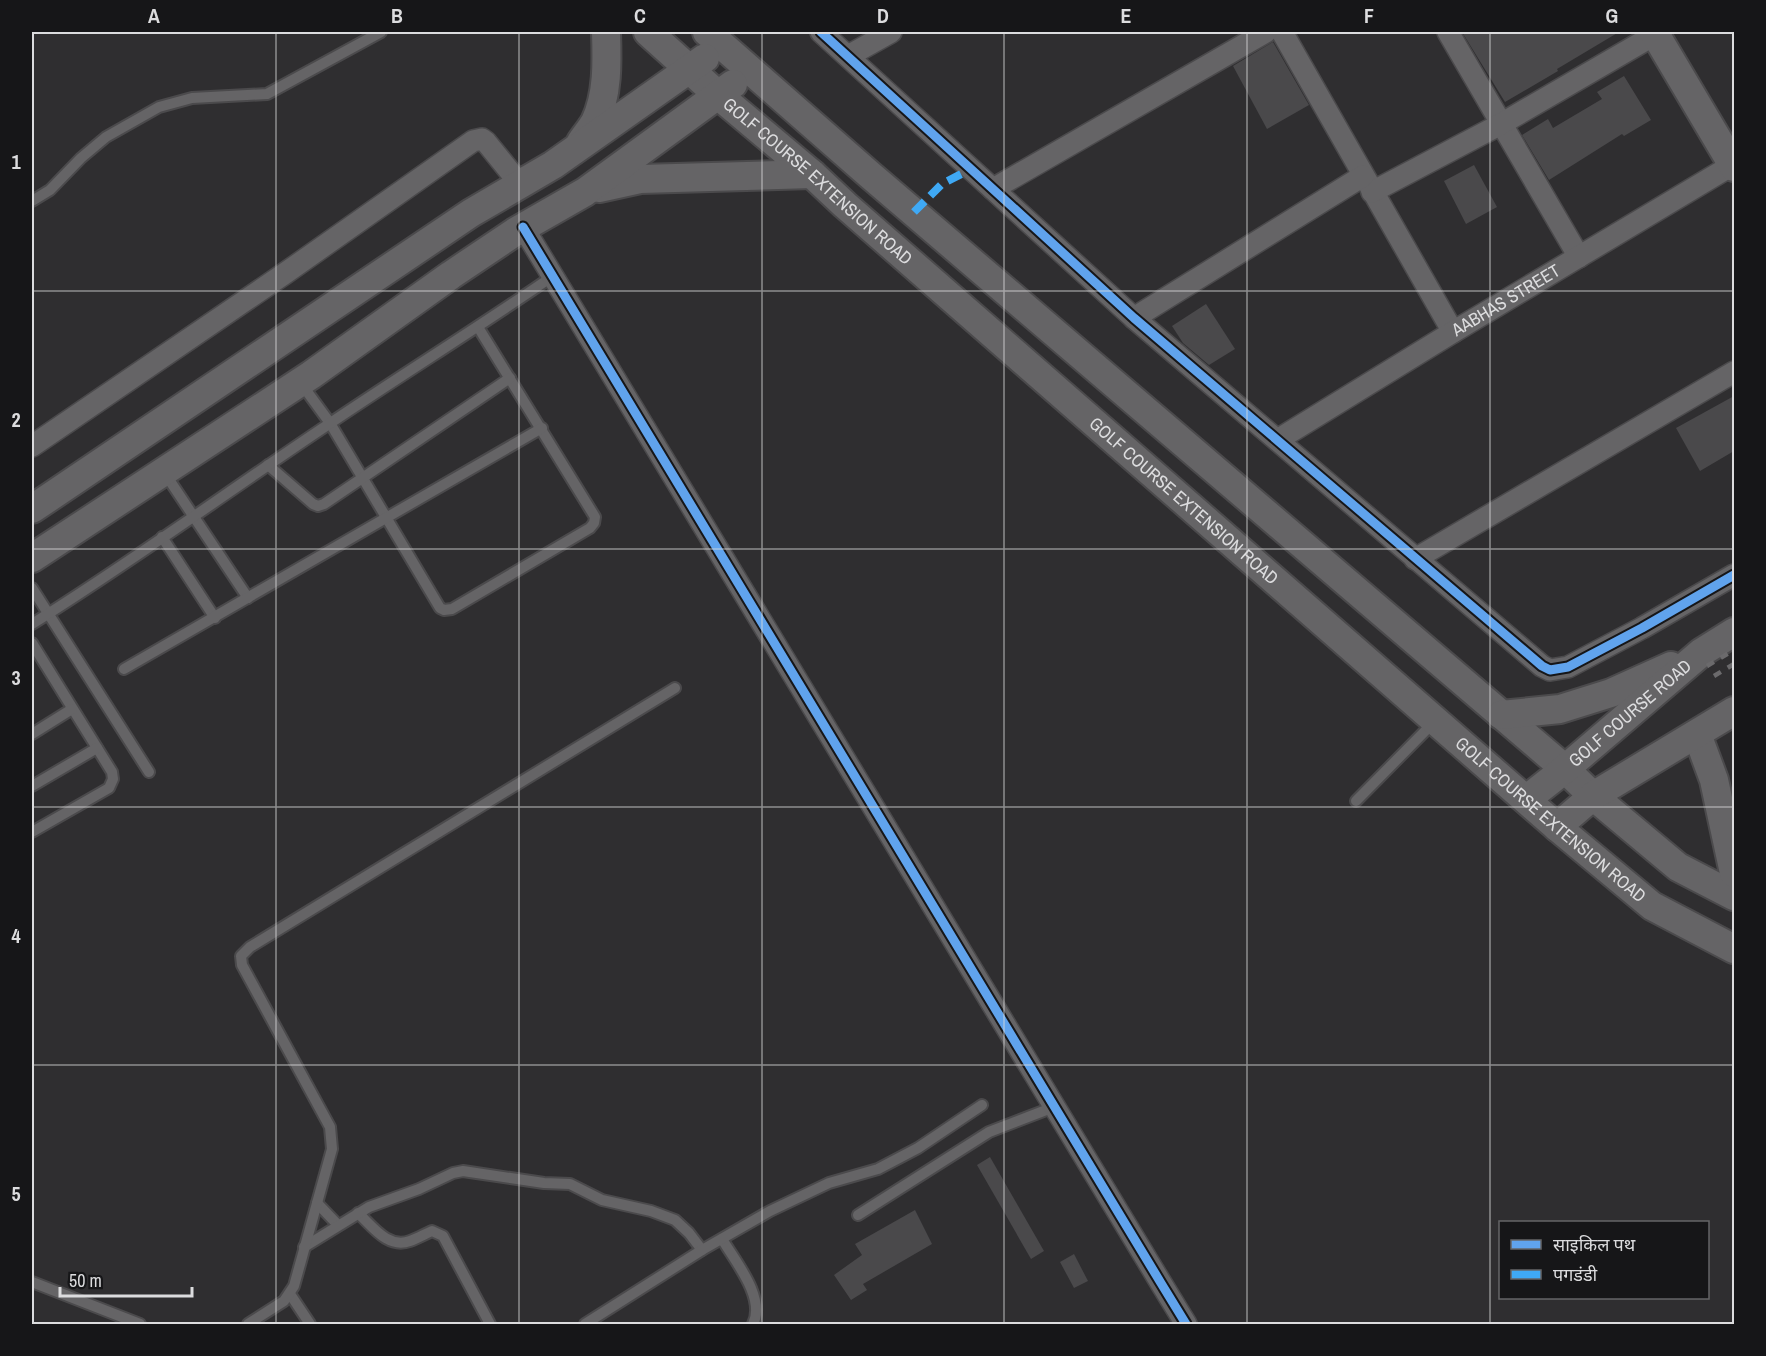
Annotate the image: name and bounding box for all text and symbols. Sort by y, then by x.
text: A [148,2,160,29]
text: B [391,2,403,29]
text: C [634,2,646,29]
text: D [877,2,889,29]
text: E [1121,2,1132,29]
text: F [1364,2,1374,29]
text: G [1606,2,1618,29]
street label: GOLF COURSE EXTENSION ROAD [718,91,918,270]
text: 1 [11,148,21,175]
street label: AABHAS STREET [1446,258,1565,343]
text: 2 [11,406,21,433]
street label: GOLF COURSE EXTENSION ROAD [1084,411,1284,590]
street label: GOLF COURSE ROAD [1563,653,1697,773]
text: 3 [11,664,21,691]
street label: GOLF COURSE EXTENSION ROAD [1450,731,1652,908]
text: 4 [11,922,21,949]
text: 5 [11,1180,21,1207]
legend [1499,1221,1709,1299]
text: साइकिल पथ [1553,1232,1636,1257]
scale bar [60,1260,192,1298]
text: पगडंडी [1553,1262,1598,1287]
text: 50 m [69,1268,102,1293]

